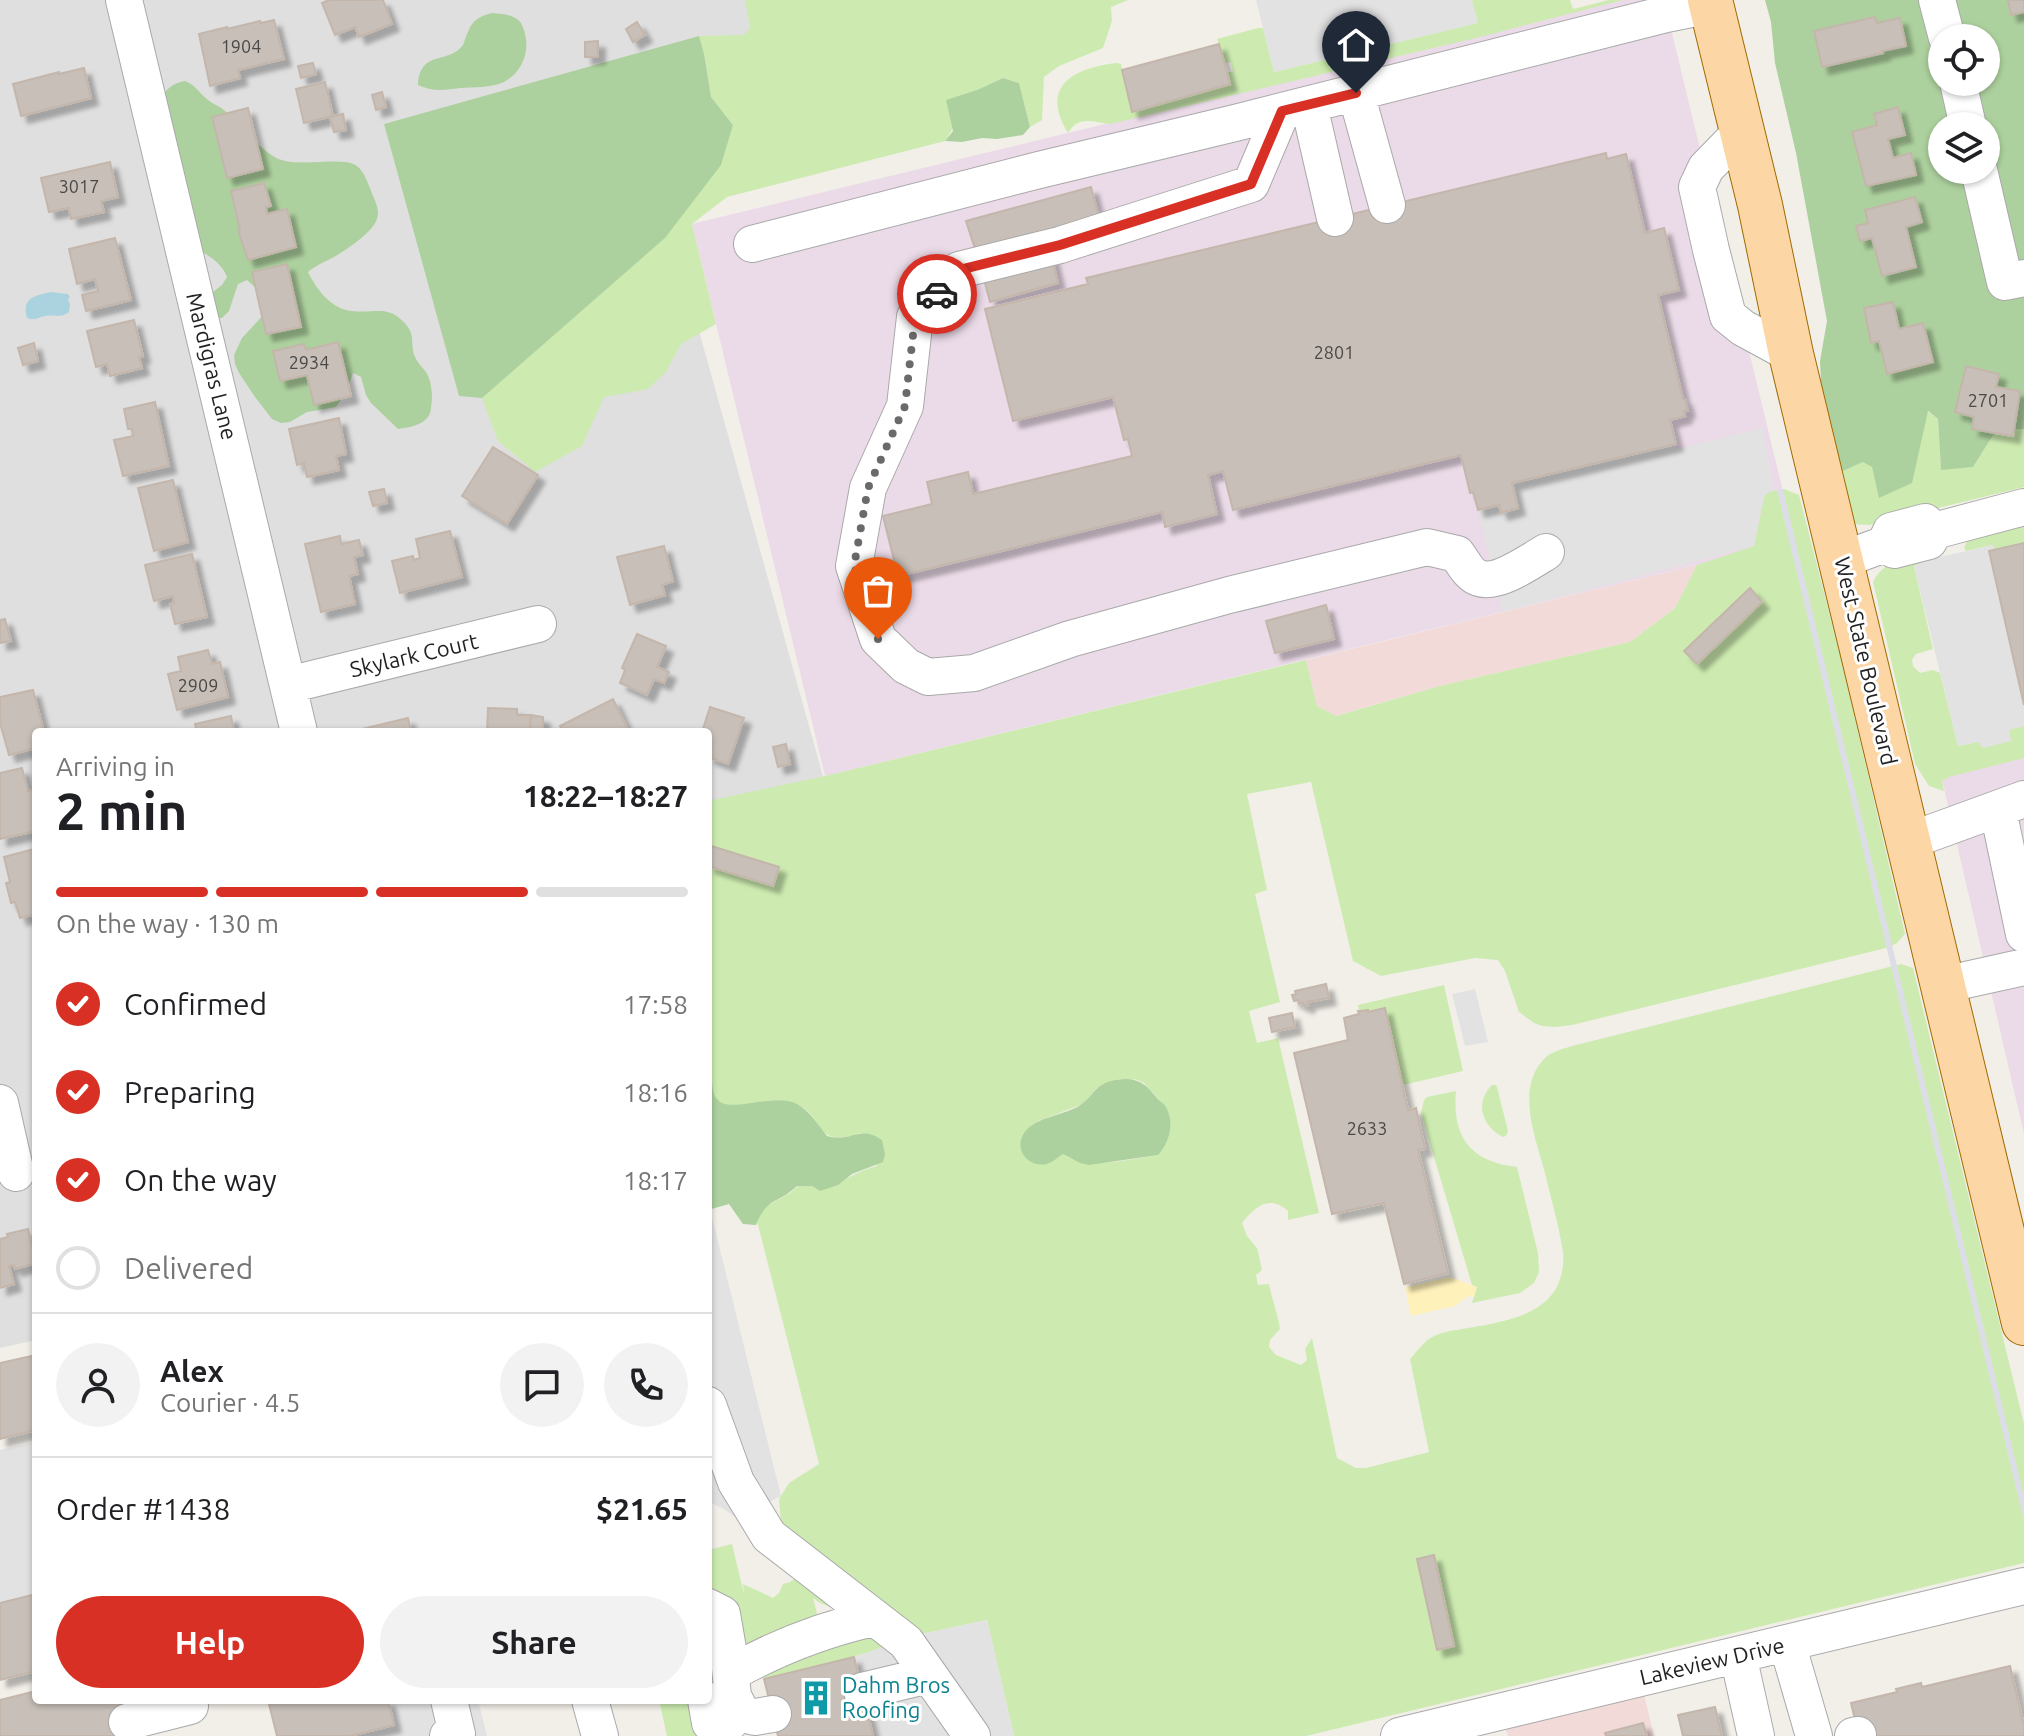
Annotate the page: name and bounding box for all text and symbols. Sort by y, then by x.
pin [1322,11,1390,93]
icon: home [1334,23,1378,67]
map controls [1928,24,2000,184]
button: locate [1928,24,2000,96]
house number: 1904 [221,36,261,56]
button: layers [1928,112,2000,184]
house number: 3017 [59,176,99,196]
courier [897,254,977,334]
icon: car [915,272,959,316]
street label: Mardigras Lane [182,290,243,442]
house number: 2801 [1314,342,1354,362]
house number: 2934 [289,352,329,372]
house number: 2701 [1968,390,2008,410]
street label: West State Boulevard [1830,554,1903,768]
pin [844,557,912,639]
icon: bag [856,569,900,613]
street label: Skylark Court [347,628,481,681]
house number: 2909 [178,675,218,695]
text: Arriving in [56,752,175,781]
text: 18:22–18:27 [523,779,688,813]
text: 2 min [56,782,187,840]
text: On the way · 130 m [56,909,279,938]
icon: check [56,982,100,1026]
text: Confirmed [124,987,267,1021]
text: 17:58 [623,990,688,1019]
icon: check [56,1070,100,1114]
text: Preparing [124,1075,256,1109]
text: 18:16 [623,1078,688,1107]
house number: 2633 [1347,1118,1387,1138]
icon: check [56,1158,100,1202]
text: On the way [124,1163,277,1197]
text: 18:17 [623,1166,688,1195]
text: Delivered [124,1251,253,1285]
button: person [56,1343,140,1427]
button: chat [500,1343,584,1427]
button: phone [604,1343,688,1427]
text: Alex [160,1354,224,1388]
text: Courier · 4.5 [160,1388,300,1417]
text: Order #1438 [56,1492,230,1526]
text: $21.65 [596,1492,688,1526]
button: Help [56,1596,364,1688]
button: Share [380,1596,688,1688]
street label: Lakeview Drive [1637,1632,1787,1689]
place label: Dahm Bros Roofing [842,1672,950,1722]
building icon: Dahm Bros Roofing [797,1679,835,1717]

